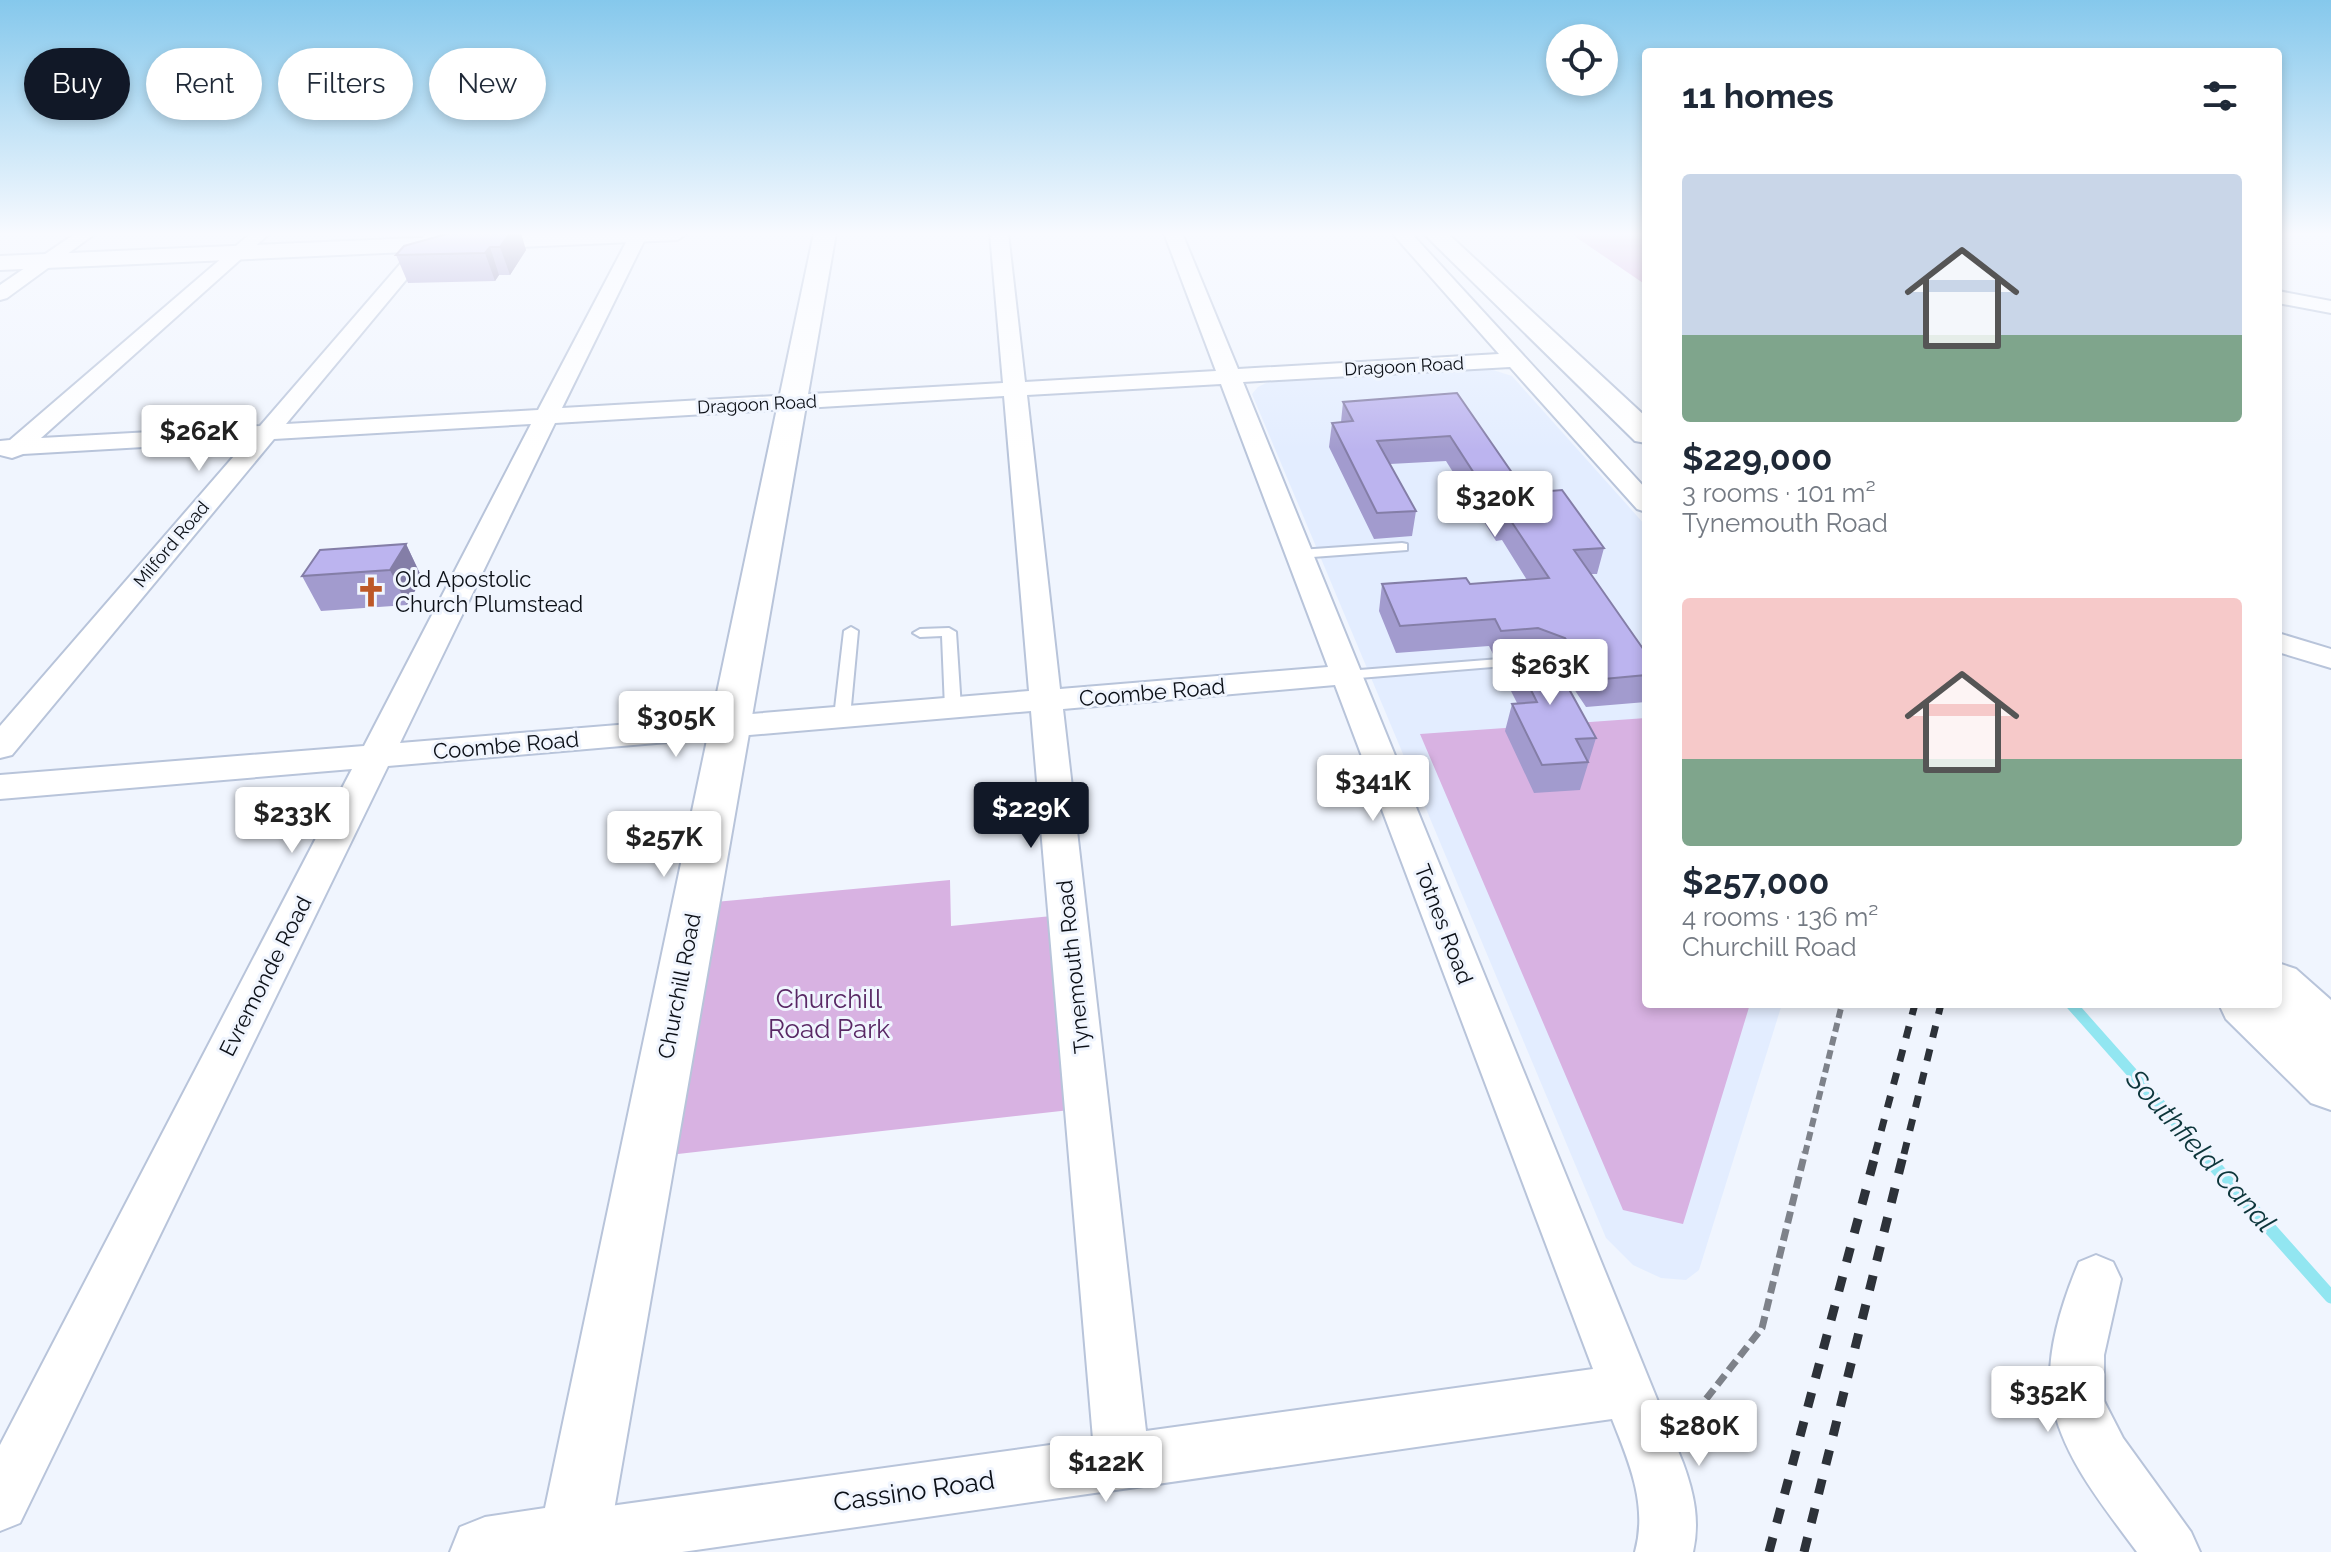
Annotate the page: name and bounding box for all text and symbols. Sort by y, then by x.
map controls [1546,24,1618,96]
button: locate [1546,24,1618,96]
chip: Buy [24,48,130,120]
chip: Rent [146,48,262,120]
chip: Filters [278,48,413,120]
chip: New [429,48,546,120]
icon: filters [2198,74,2242,118]
text: 11 homes [1682,76,1834,116]
icon: home [1890,226,2034,370]
street label: Dragoon Road [1344,352,1464,380]
street label: Dragoon Road [697,390,817,418]
pin: $262K [143,405,255,473]
text: $262K [160,416,239,446]
text: $229,000 [1682,438,1832,478]
pin: $320K [1439,471,1551,539]
text: 3 rooms · 101 m² [1682,478,1876,508]
text: $320K [1456,482,1534,512]
street label: Milford Road [129,497,213,591]
text: Tynemouth Road [1682,508,1888,538]
place label: Old Apostolic Church Plumstead [395,566,583,617]
church icon: Old Apostolic Church Plumstead [354,575,388,609]
pin: $263K [1494,639,1606,707]
text: $263K [1511,650,1589,680]
icon: home [1890,650,2034,794]
street label: Coombe Road [1078,673,1226,711]
pin: $305K [620,691,732,759]
text: $305K [637,702,715,732]
street label: Coombe Road [432,726,580,764]
pin: $341K [1317,755,1429,823]
text: $341K [1335,766,1411,796]
pin: $229K [975,782,1087,850]
pin: $233K [236,787,348,855]
text: $229K [992,793,1070,823]
text: $233K [253,798,331,828]
pin: $257K [608,811,720,879]
text: $257K [625,822,703,852]
street label: Totnes Road [1409,861,1479,987]
text: $257,000 [1682,862,1829,902]
street label: Tynemouth Road [1051,879,1095,1055]
street label: Evremonde Road [213,892,317,1060]
text: 4 rooms · 136 m² [1682,902,1878,932]
street label: Churchill Road [652,911,706,1061]
text: Churchill Road [1682,932,1857,962]
park label: Churchill Road Park [768,984,890,1044]
water label: Southfield Canal [2119,1062,2283,1239]
pin: $352K [1992,1366,2104,1434]
text: $352K [2009,1377,2087,1407]
pin: $280K [1643,1400,1755,1468]
text: $280K [1659,1411,1739,1441]
pin: $122K [1050,1436,1162,1504]
text: $122K [1068,1447,1144,1477]
street label: Cassino Road [831,1465,997,1517]

